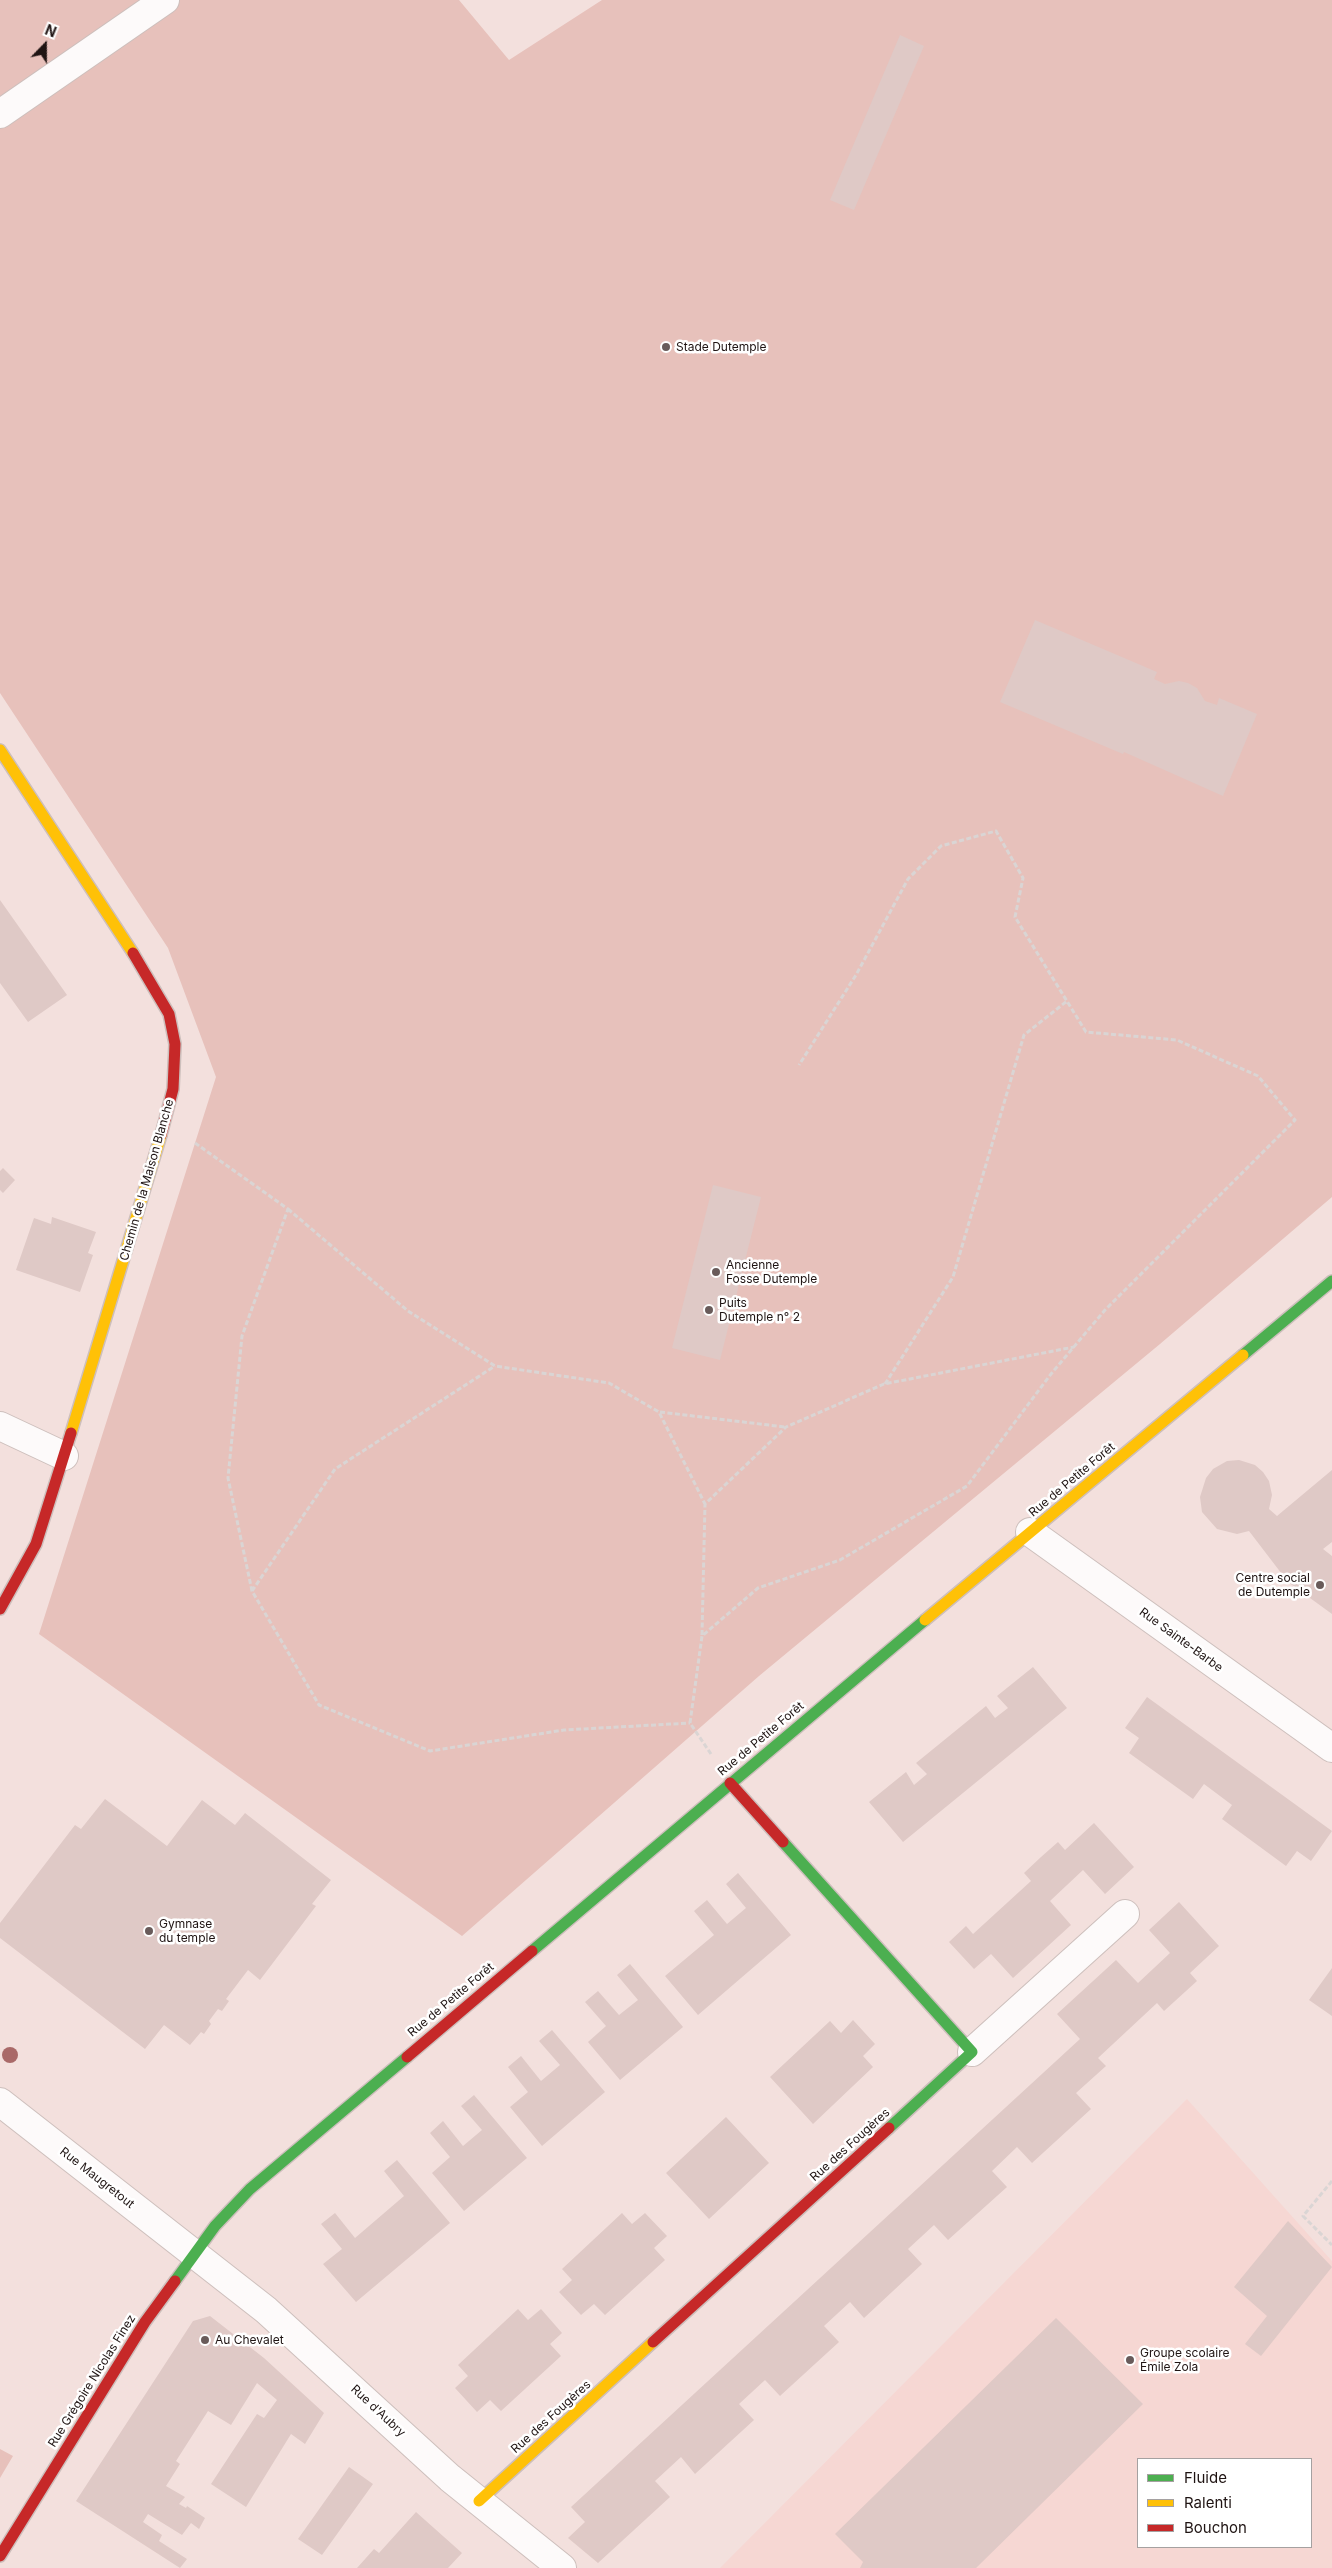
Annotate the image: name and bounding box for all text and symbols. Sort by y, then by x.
north arrow [20,20,70,70]
text: N [43,21,59,41]
place label: Stade Dutemple [676,340,766,354]
marker: Stade Dutemple [660,341,672,353]
street label: Chemin de la Maison Blanche [117,1098,177,1262]
place label: Ancienne Fosse Dutemple [726,1258,817,1286]
marker: Ancienne Fosse Dutemple [710,1266,722,1278]
place label: Puits Dutemple n° 2 [719,1296,800,1324]
marker: Puits Dutemple n° 2 [703,1304,715,1316]
street label: Rue de Petite Forêt [1026,1440,1118,1520]
place label: Centre social de Dutemple [1236,1571,1310,1599]
marker: Centre social de Dutemple [1314,1579,1326,1591]
street label: Rue Sainte-Barbe [1136,1605,1226,1675]
street label: Rue de Petite Forêt [715,1699,807,1779]
place label: Gymnase du temple [159,1917,215,1945]
marker: Gymnase du temple [143,1925,155,1937]
street label: Rue de Petite Forêt [405,1960,497,2040]
street label: Rue des Fougères [807,2105,893,2185]
street label: Rue Maugretout [57,2144,137,2212]
street label: Rue Grégoire Nicolas Finez [45,2312,139,2450]
place label: Au Chevalet [215,2333,284,2347]
marker: Au Chevalet [199,2334,211,2346]
place label: Groupe scolaire Émile Zola [1140,2346,1230,2374]
marker: Groupe scolaire Émile Zola [1124,2354,1136,2366]
street label: Rue des Fougères [508,2377,594,2457]
street label: Rue d'Aubry [348,2382,408,2440]
legend [1137,2458,1312,2548]
text: Fluide [1184,2468,1227,2487]
text: Ralenti [1184,2493,1232,2512]
text: Bouchon [1184,2518,1247,2537]

